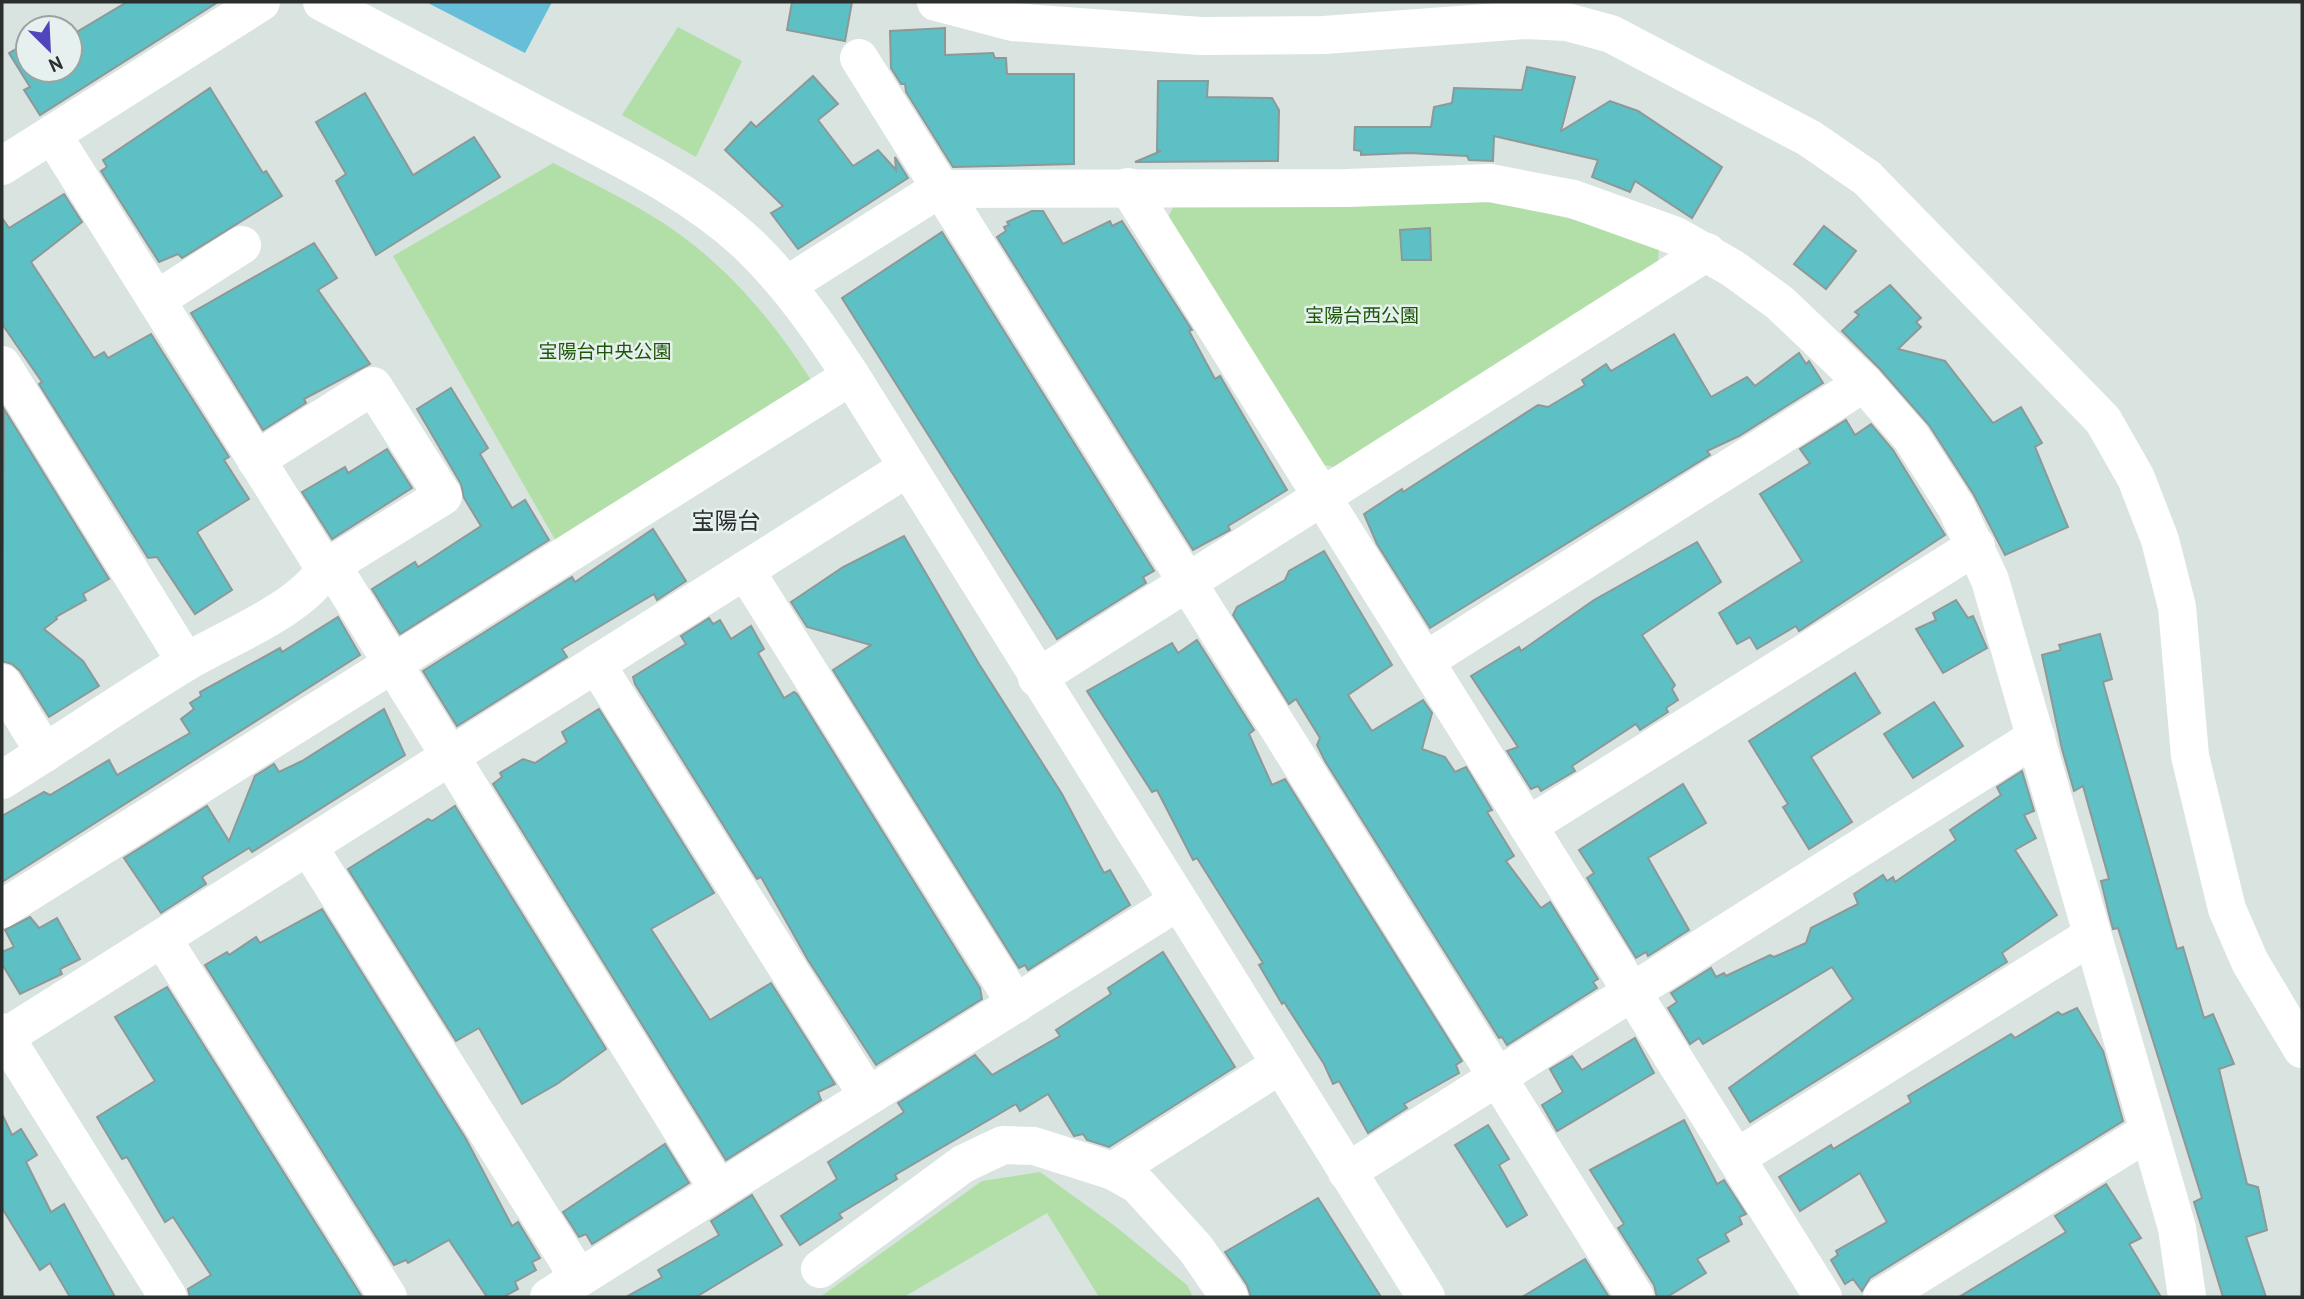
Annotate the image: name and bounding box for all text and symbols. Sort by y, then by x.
north arrow [14,14,84,84]
text: N [45,51,66,78]
park label: 宝陽台西公園 [1305,303,1419,327]
park label: 宝陽台中央公園 [538,339,672,363]
district label: 宝陽台 [692,506,761,535]

